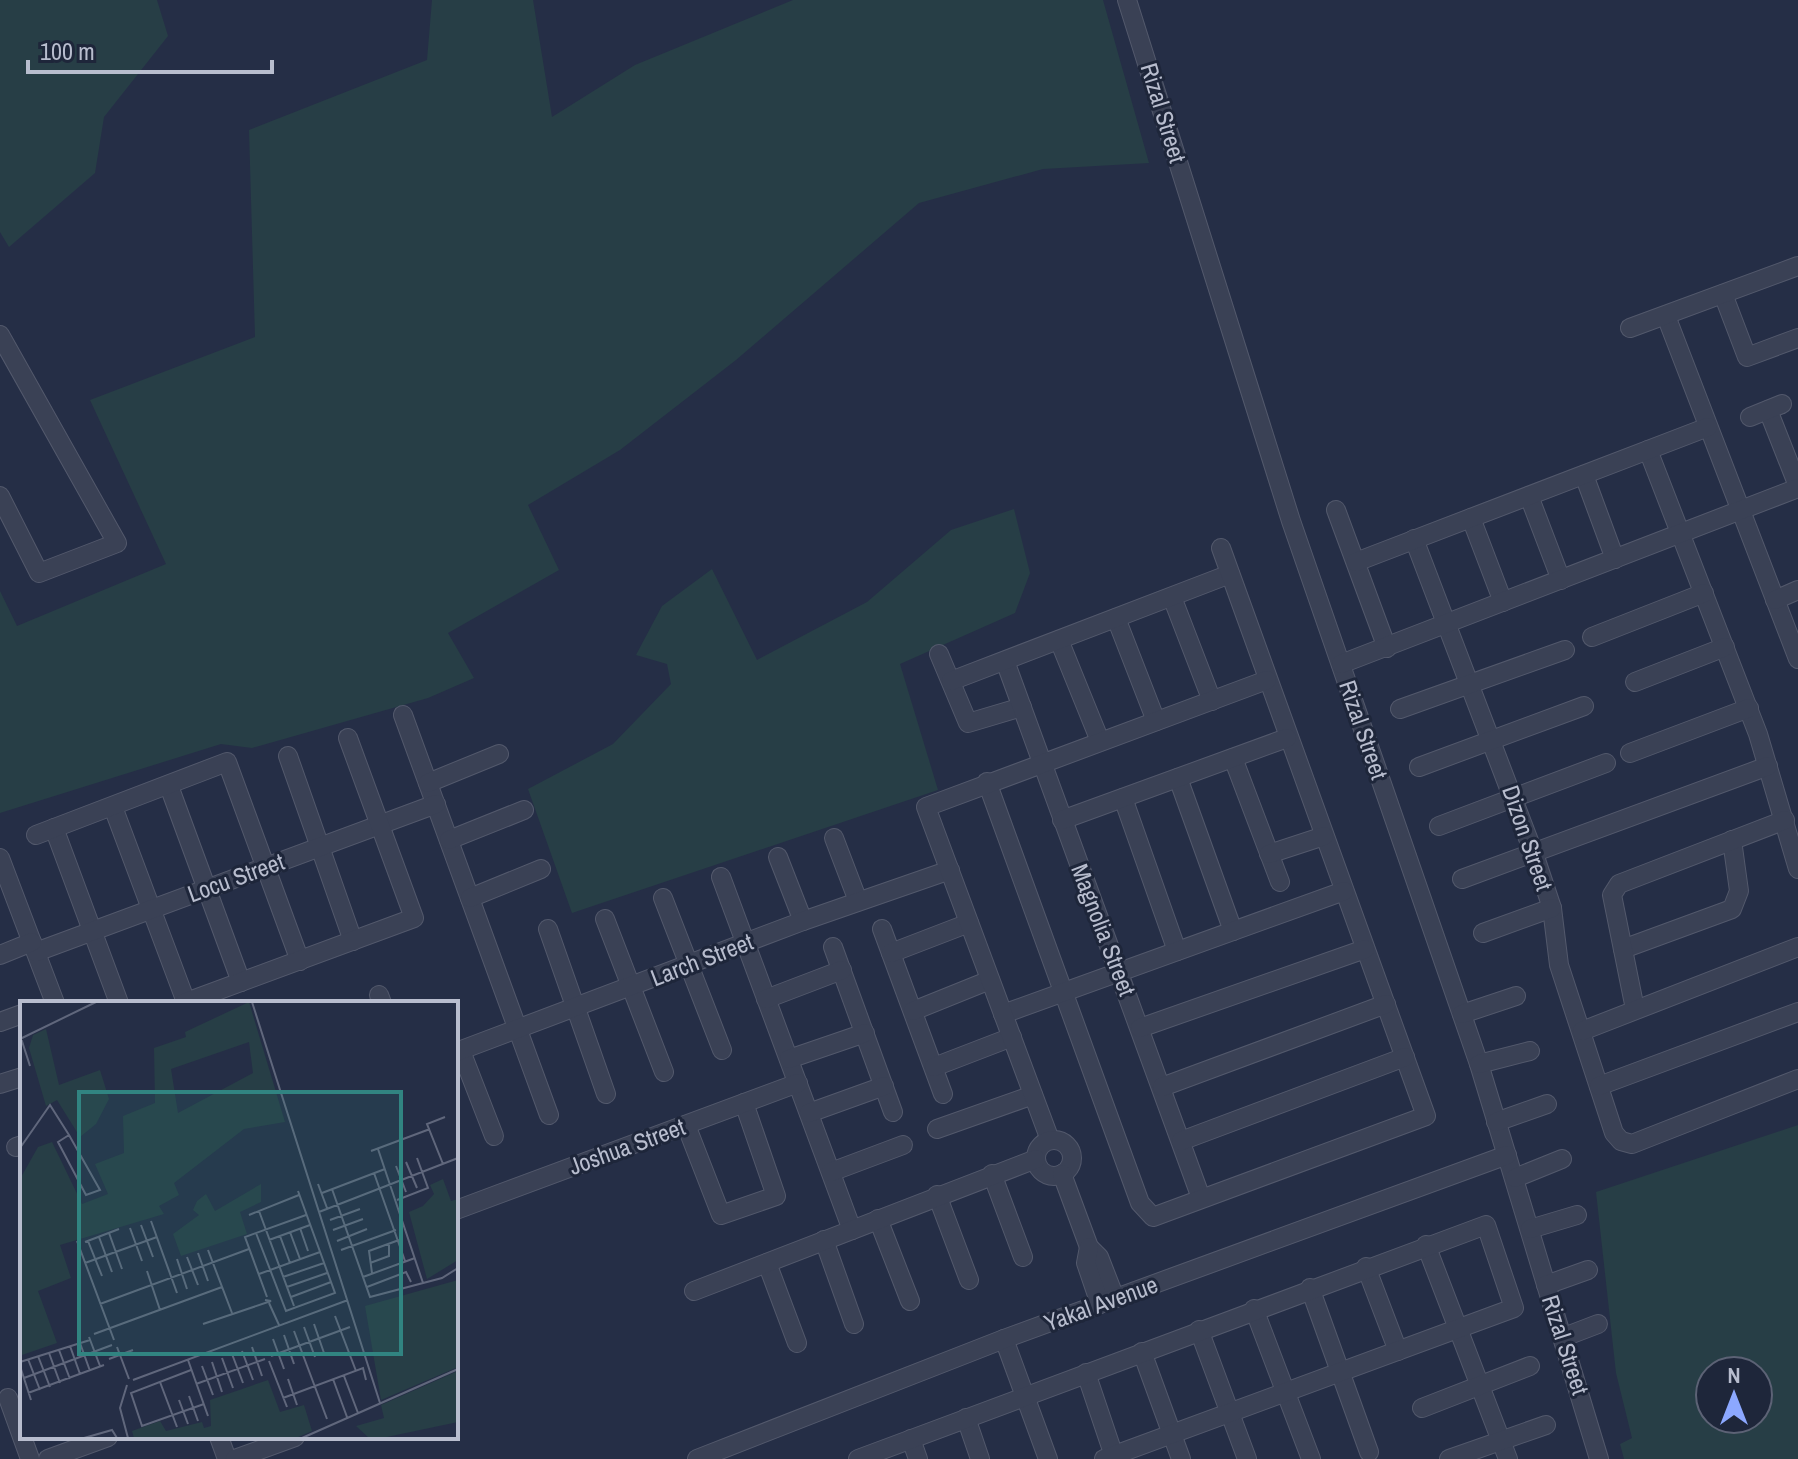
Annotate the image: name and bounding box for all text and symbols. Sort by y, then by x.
scale bar [28,24,272,74]
text: 100 m [40,35,95,67]
street label: Rizal Street [1134,59,1194,167]
street label: Rizal Street [1332,676,1396,784]
street label: Dizon Street [1495,781,1561,895]
street label: Locu Street [183,845,289,909]
street label: Magnolia Street [1064,859,1144,1001]
street label: Larch Street [646,925,758,993]
inset map [20,1001,458,1439]
street label: Joshua Street [564,1110,690,1182]
street label: Yakal Avenue [1039,1268,1162,1338]
street label: Rizal Street [1535,1291,1597,1399]
north arrow [1694,1355,1774,1435]
text: N [1727,1360,1741,1390]

